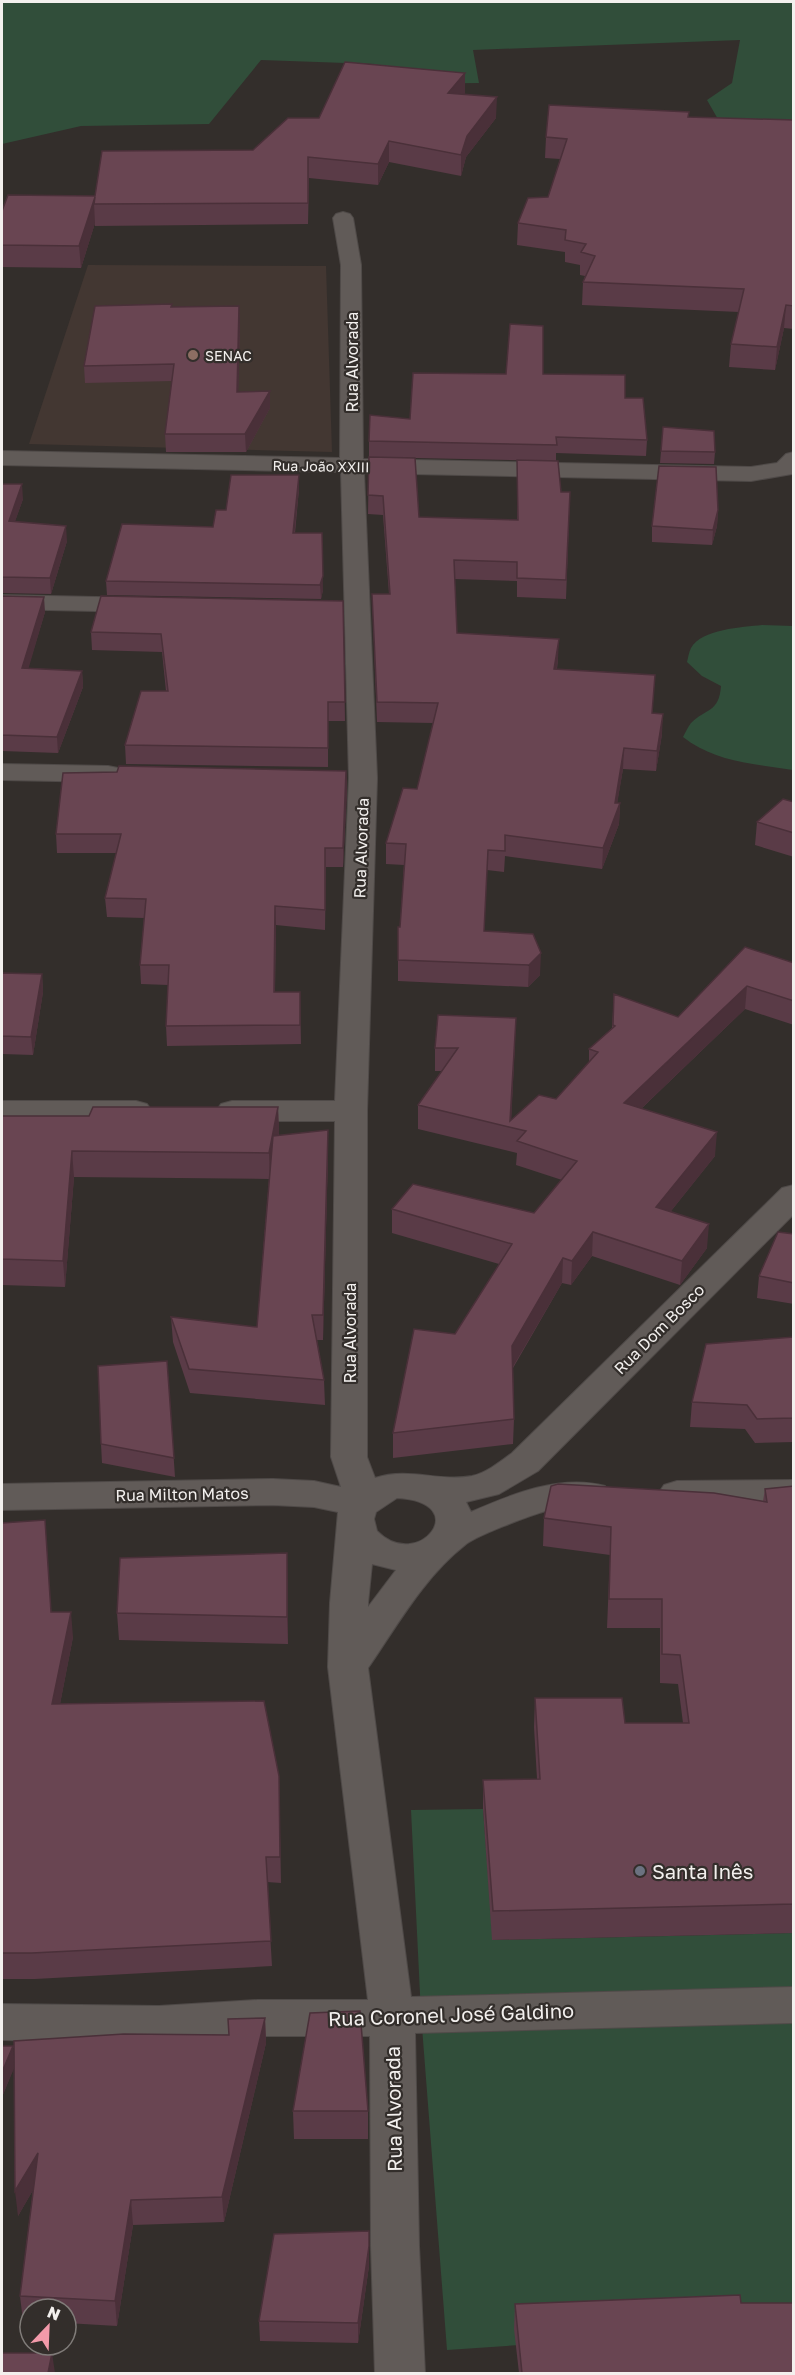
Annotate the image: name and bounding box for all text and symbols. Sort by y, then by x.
street label: Rua Alvorada [342,312,362,412]
place label: SENAC [205,347,252,364]
marker: SENAC [186,348,200,362]
street label: Rua João XXIII [272,457,370,475]
street label: Rua Alvorada [349,797,373,899]
street label: Rua Dom Bosco [610,1280,708,1378]
street label: Rua Alvorada [340,1283,360,1383]
street label: Rua Milton Matos [115,1483,249,1505]
place label: Santa Inês [652,1859,753,1883]
marker: Santa Inês [633,1864,647,1878]
street label: Rua Coronel José Galdino [328,1998,574,2030]
street label: Rua Alvorada [380,2046,406,2172]
north arrow [18,2297,78,2357]
text: N [44,2302,63,2325]

